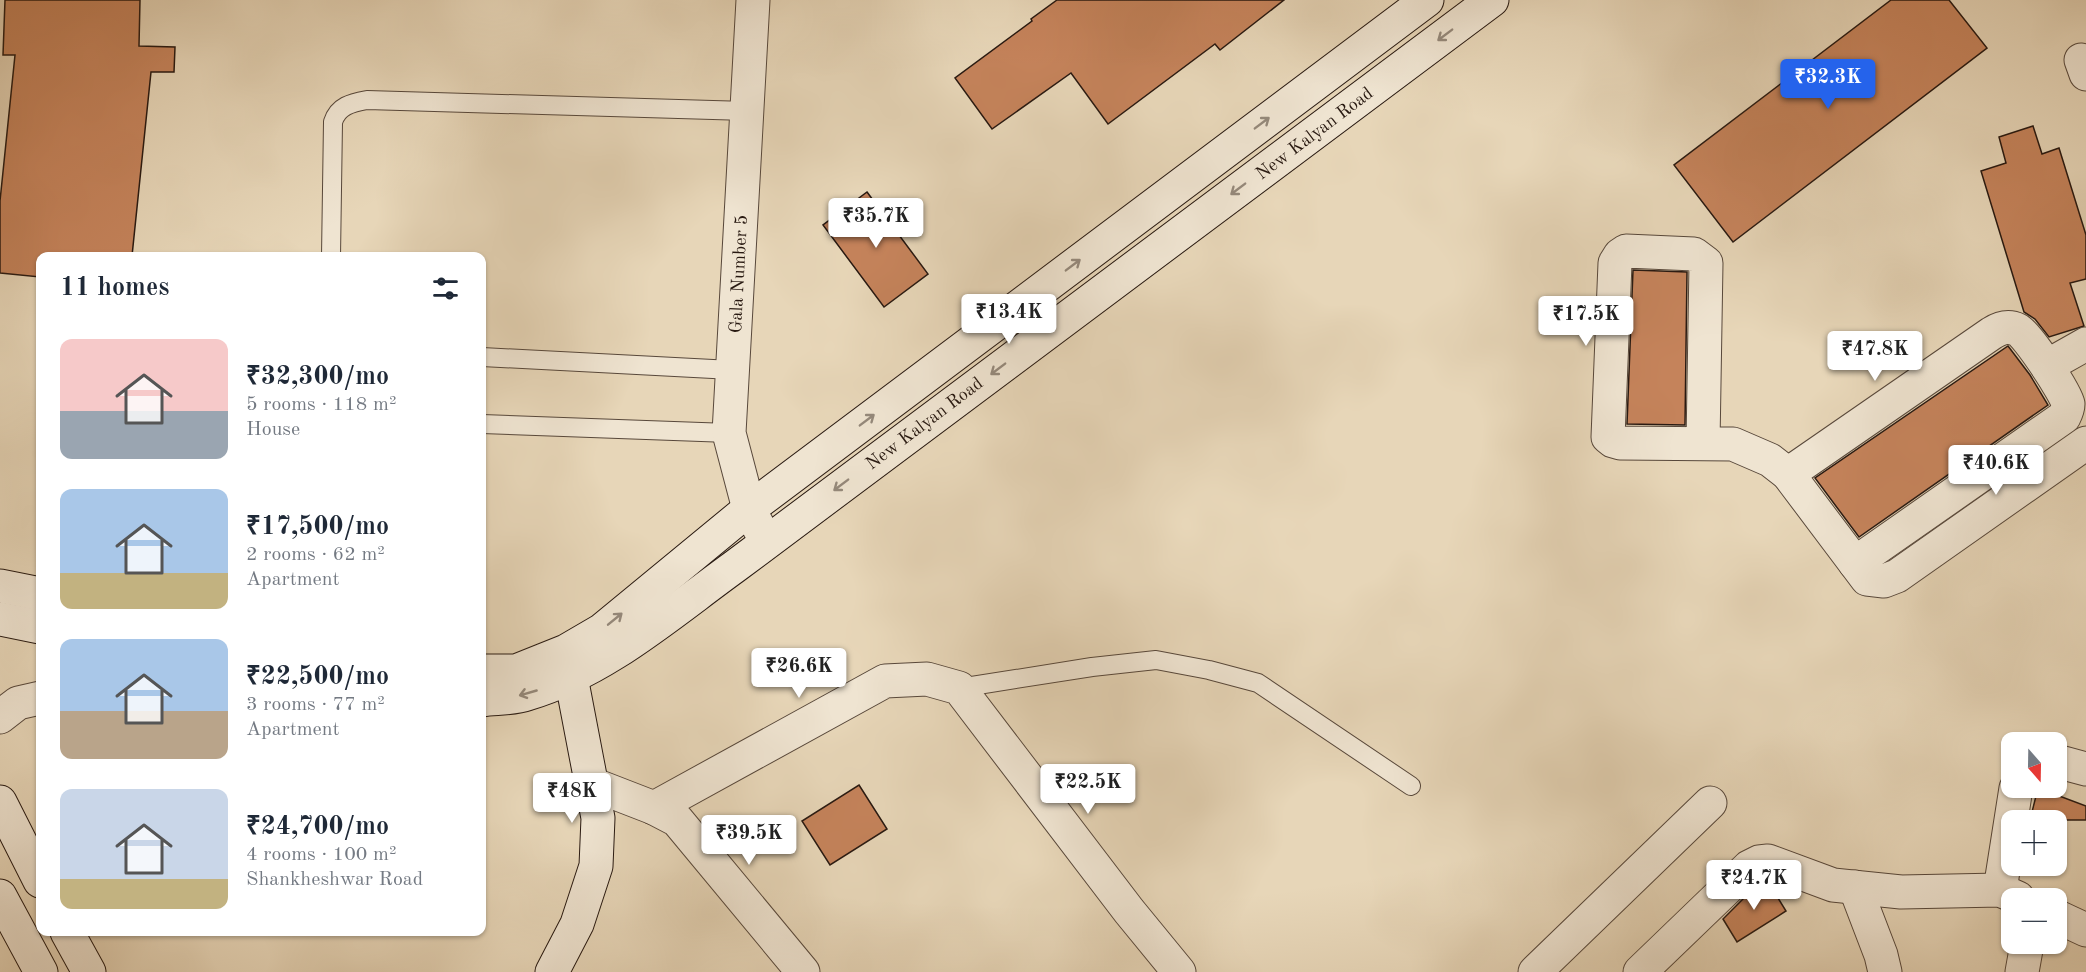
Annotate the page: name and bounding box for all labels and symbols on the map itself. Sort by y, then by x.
one-way arrow [1437,28,1453,41]
pin: ₹32.3K [1779,59,1877,110]
street label: New Kalyan Road [1253,84,1376,183]
one-way arrow [1254,116,1270,129]
one-way arrow [1231,183,1247,195]
pin: ₹35.7K [827,198,925,249]
street label: Gala Number 5 [727,214,751,334]
one-way arrow [1065,259,1081,272]
pin: ₹13.4K [960,294,1058,345]
pin: ₹17.5K [1537,296,1635,347]
pin: ₹47.8K [1826,331,1924,382]
one-way arrow [990,362,1006,375]
street label: New Kalyan Road [863,374,986,473]
one-way arrow [858,414,874,426]
pin: ₹40.6K [1947,445,2045,496]
one-way arrow [834,479,850,491]
one-way arrow [607,612,622,626]
pin: ₹26.6K [750,648,848,699]
one-way arrow [519,688,538,699]
north arrow [2001,732,2067,798]
pin: ₹22.5K [1039,764,1137,815]
pin: ₹48K [536,773,608,824]
pin: ₹39.5K [700,815,798,866]
pin: ₹24.7K [1705,860,1803,911]

